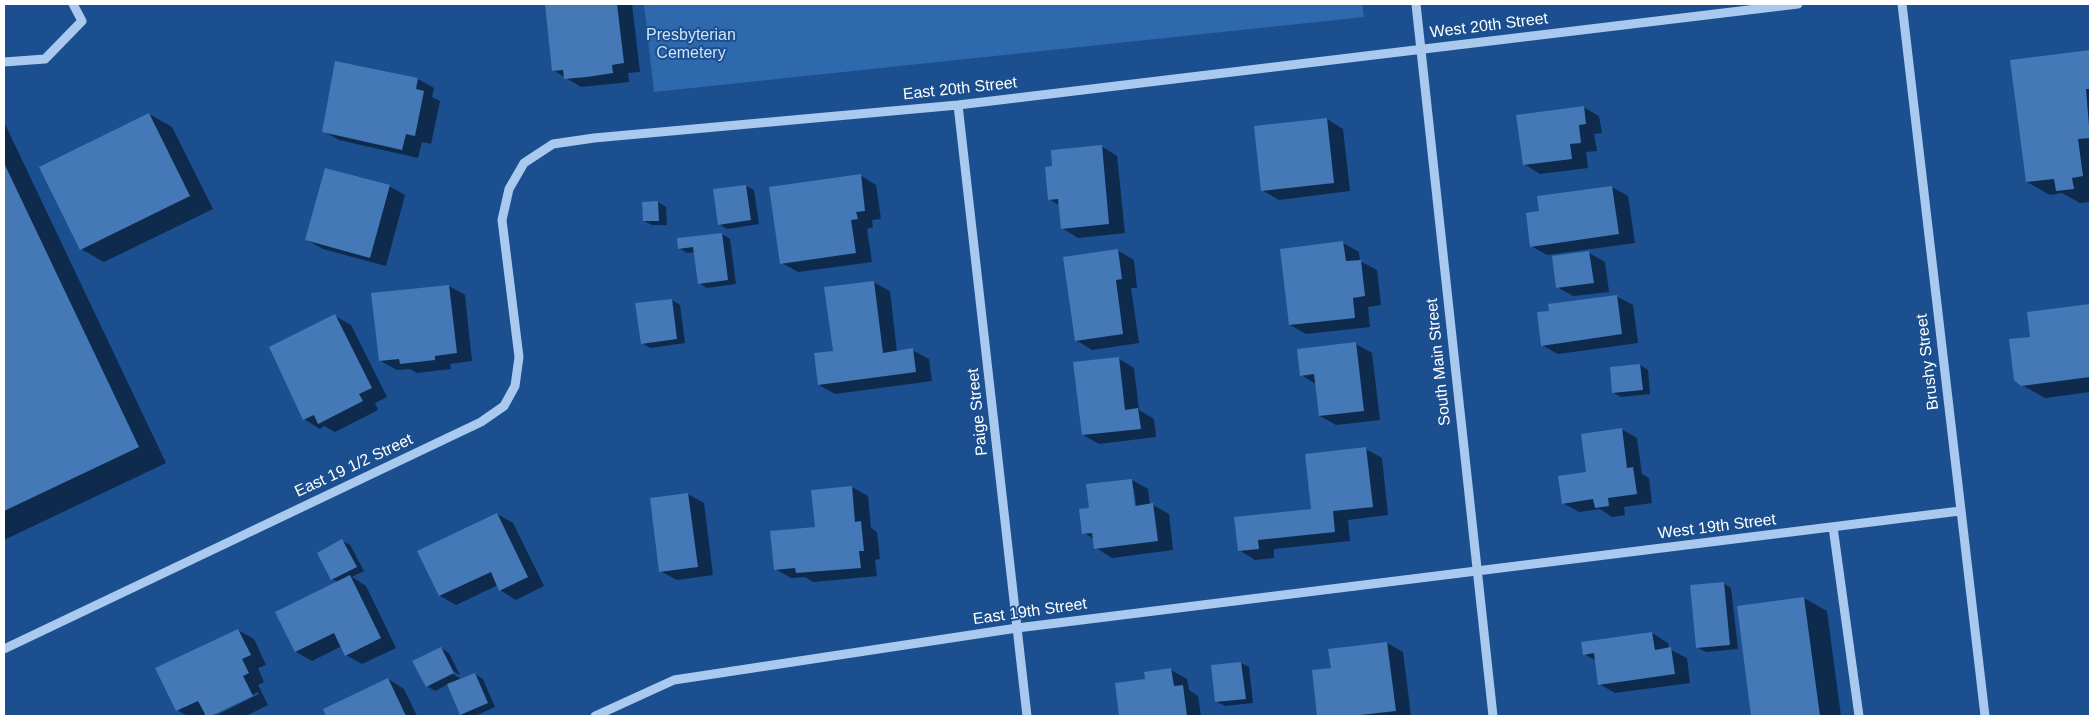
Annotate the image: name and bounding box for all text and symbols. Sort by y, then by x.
street label: West 20th Street [1429,9,1549,43]
park label: Presbyterian Cemetery [646,26,736,64]
street label: East 20th Street [902,73,1018,105]
street label: South Main Street [1423,297,1455,427]
street label: Brushy Street [1913,313,1943,411]
street label: Paige Street [964,367,992,457]
street label: East 19 1/2 Street [292,430,416,502]
street label: West 19th Street [1657,510,1777,544]
street label: East 19th Street [972,595,1088,629]

